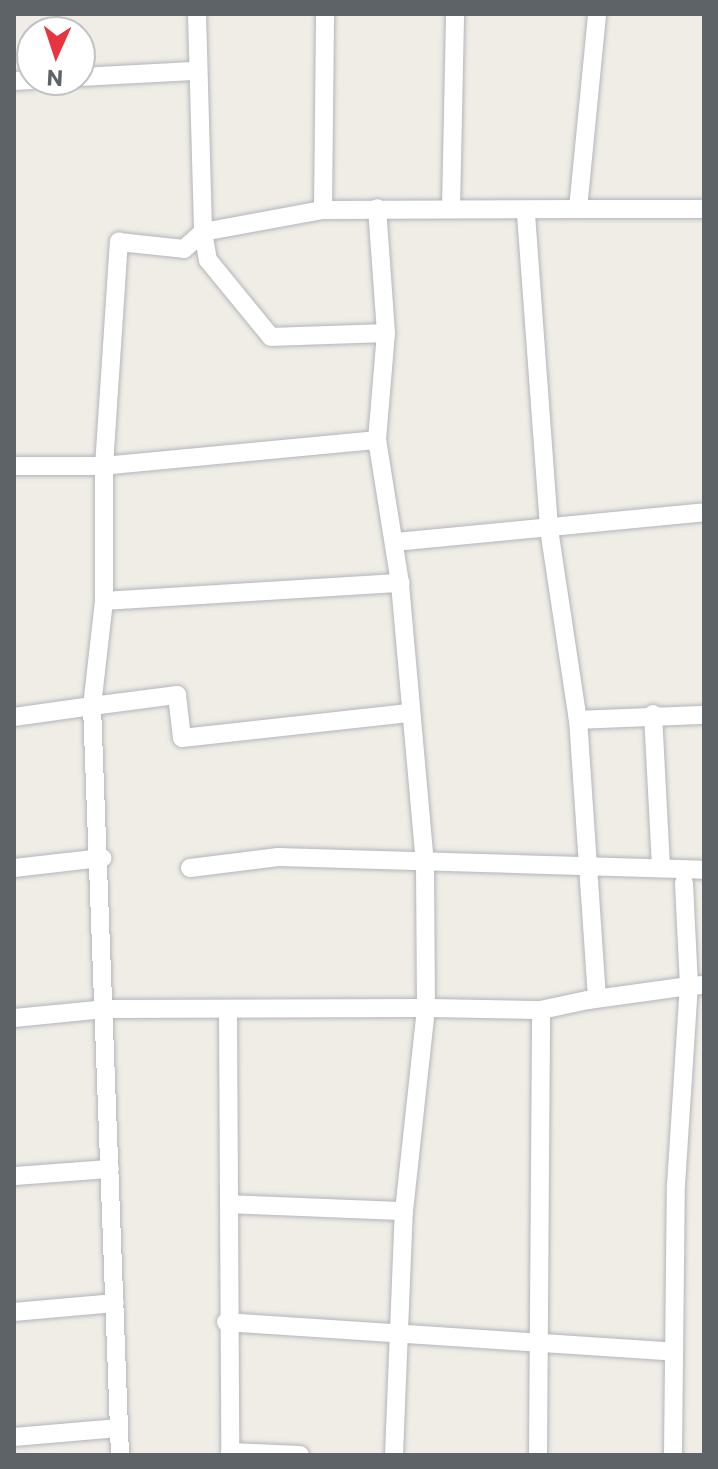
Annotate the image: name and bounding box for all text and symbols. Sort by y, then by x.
north arrow [16,16,96,96]
text: N [46,65,64,92]

